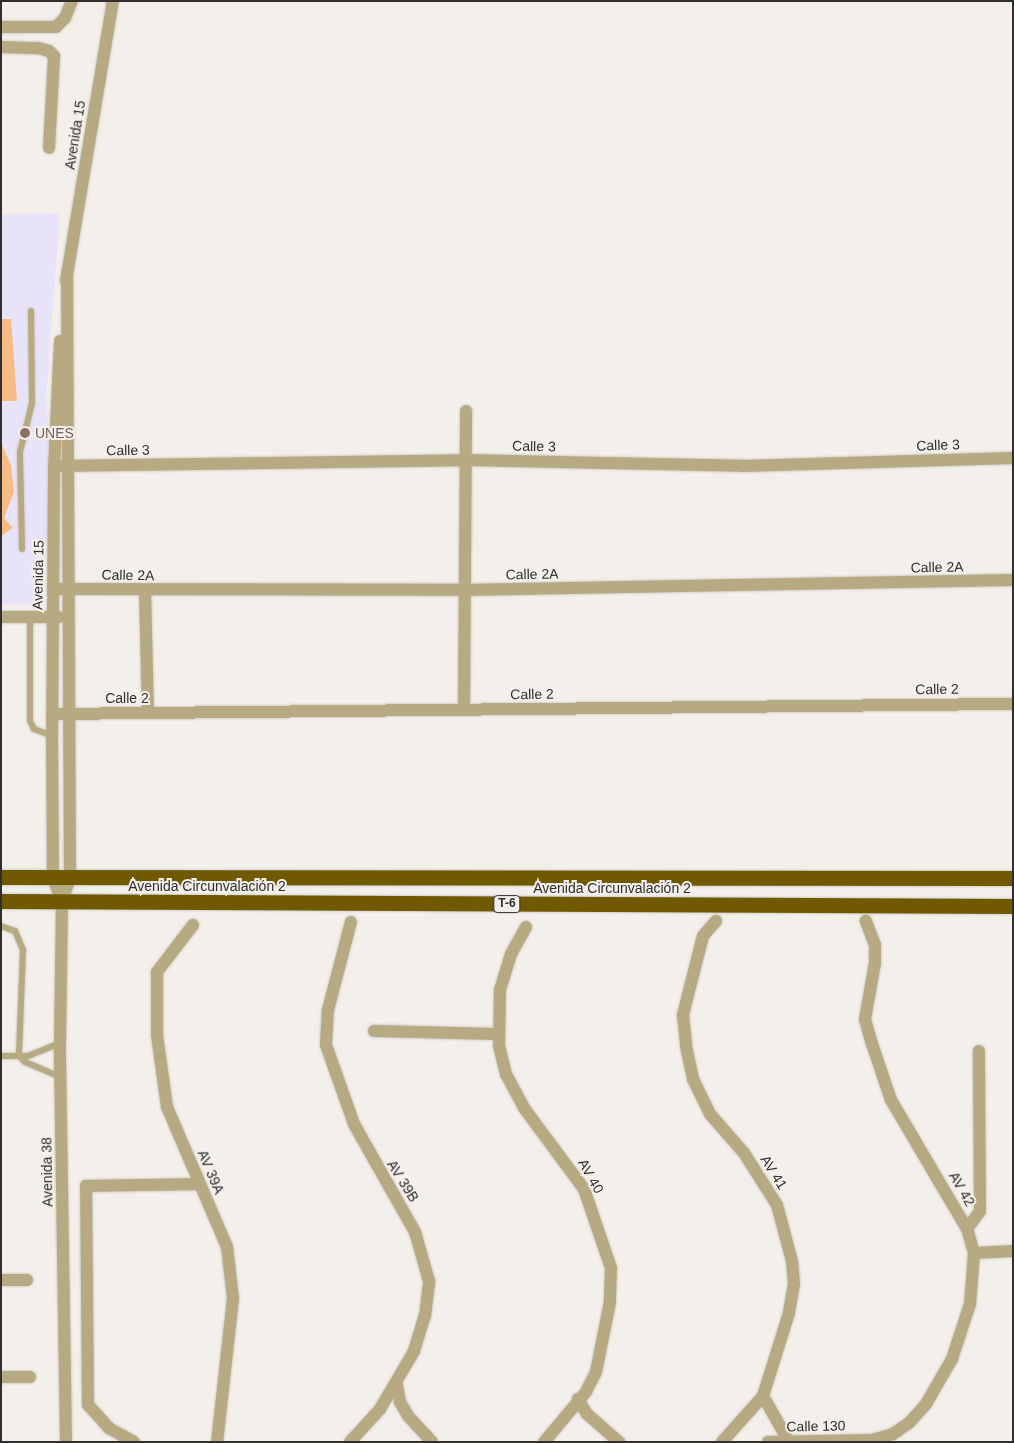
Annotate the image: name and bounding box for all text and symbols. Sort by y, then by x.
street label: Avenida 15 [61,99,89,171]
place label: UNES [35,425,74,441]
marker: UNES [19,427,31,439]
street label: Calle 3 [916,436,960,454]
street label: Calle 3 [512,437,556,455]
street label: Calle 3 [106,441,150,459]
street label: Avenida 15 [29,540,47,610]
street label: Calle 2A [910,558,964,576]
street label: Calle 2A [505,565,559,583]
street label: Calle 2A [101,566,155,584]
street label: Calle 2 [915,680,959,698]
street label: Calle 2 [510,685,554,703]
street label: Calle 2 [105,690,149,706]
street label: Avenida Circunvalación 2 [128,878,286,894]
street label: Avenida Circunvalación 2 [533,880,691,896]
road number: T-6 [493,894,521,914]
street label: Avenida 38 [38,1137,56,1207]
street label: AV 39A [194,1147,228,1197]
street label: AV 41 [757,1152,791,1192]
street label: AV 40 [575,1156,607,1196]
street label: AV 39B [384,1157,422,1205]
street label: AV 42 [945,1169,979,1209]
street label: Calle 130 [786,1417,846,1435]

